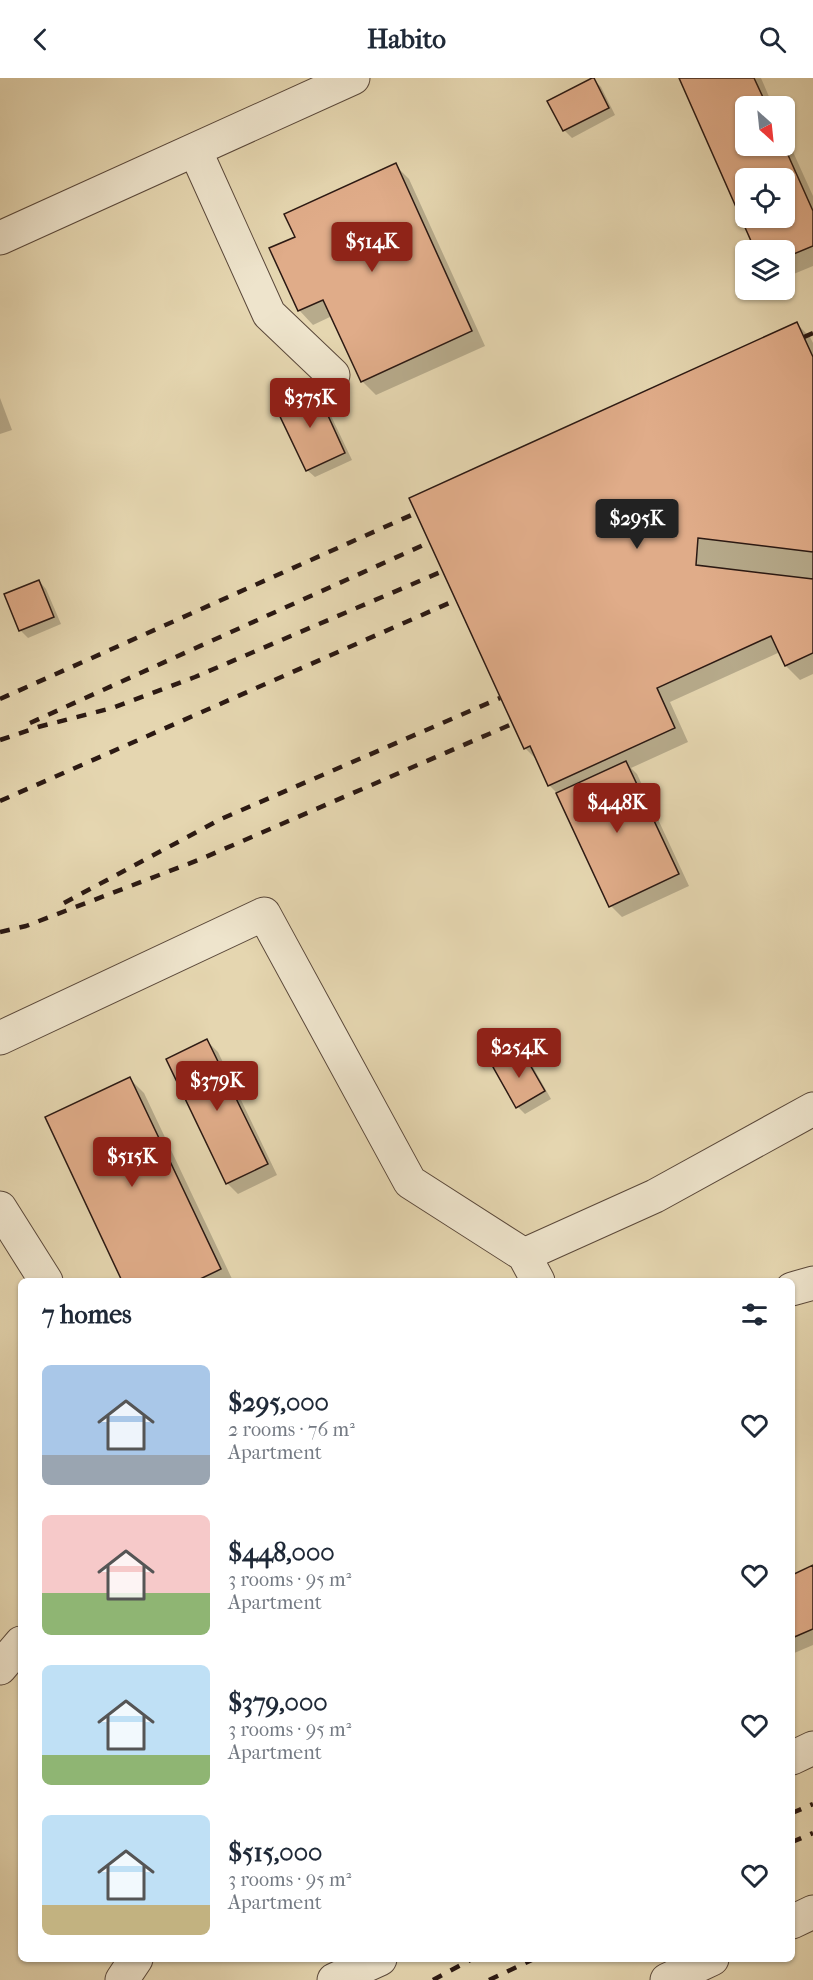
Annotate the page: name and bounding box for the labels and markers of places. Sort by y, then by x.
pin: $514K [330,222,414,273]
pin: $375K [268,378,352,429]
pin: $295K [595,499,679,550]
pin: $448K [575,783,659,834]
pin: $254K [477,1028,561,1079]
pin: $379K [175,1061,259,1112]
pin: $515K [90,1137,174,1188]

